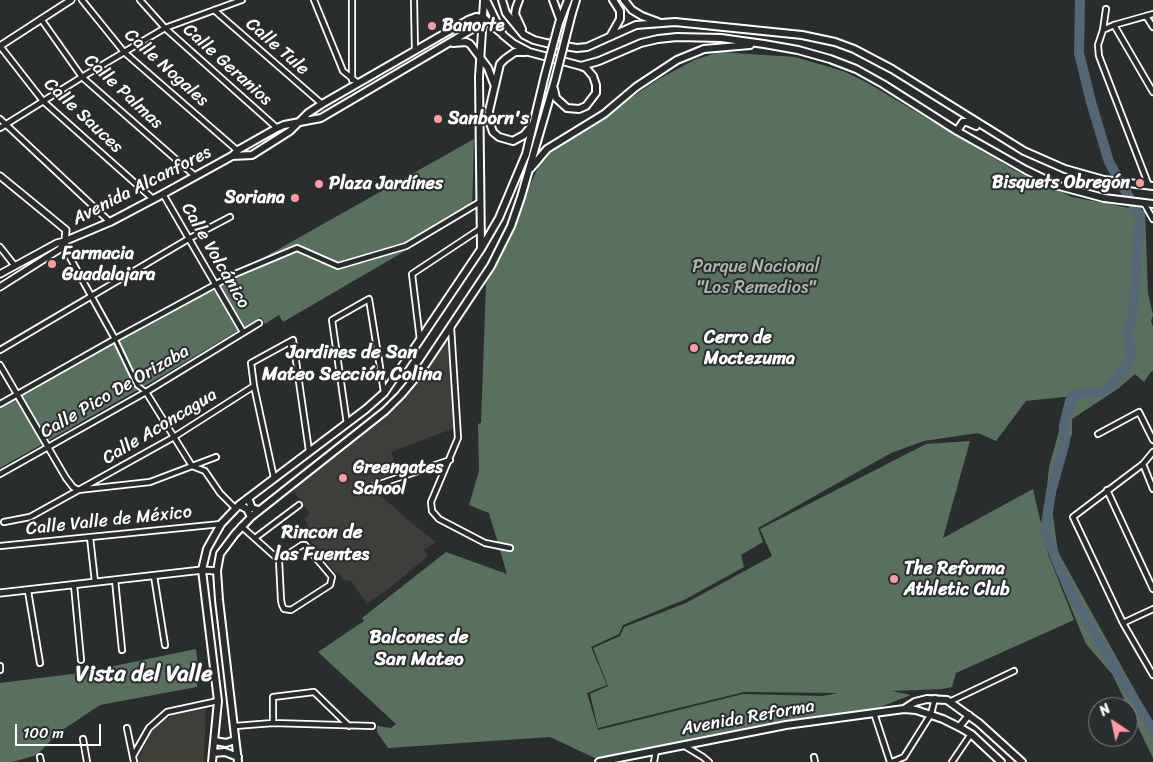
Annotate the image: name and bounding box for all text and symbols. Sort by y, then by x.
street label: Calle Tule [241,14,313,80]
place label: Banorte [442,15,505,37]
street label: Calle Geranios [178,19,276,111]
marker: Banorte [426,20,438,32]
street label: Calle Nogales [120,25,212,111]
street label: Calle Palmas [79,50,167,134]
street label: Calle Sauces [39,74,127,158]
place label: Sanborn's [448,108,529,130]
marker: Sanborn's [432,113,444,125]
street label: Avenida Alcanfores [69,142,215,230]
place label: Bisquets Obregón [992,172,1130,194]
place label: Plaza Jardínes [329,173,443,195]
marker: Bisquets Obregón [1134,177,1146,189]
marker: Plaza Jardínes [313,178,325,190]
place label: Soriana [224,187,285,209]
marker: Soriana [289,192,301,204]
street label: Calle Volcánico [176,199,254,313]
place label: Farmacia Guadalajara [62,243,155,286]
park label: Parque Nacional "Los Remedios" [692,256,820,298]
marker: Farmacia Guadalajara [46,258,58,270]
place label: Cerro de Moctezuma [704,327,795,369]
street label: Calle Pico De Orizaba [37,341,193,443]
district label: Jardines de San Mateo Sección Colina [262,342,442,386]
marker: Cerro de Moctezuma [688,342,700,354]
street label: Calle Aconcagua [99,384,221,470]
place label: Greengates School [353,457,443,499]
marker: Greengates School [337,472,349,484]
street label: Calle Valle de México [25,502,193,540]
district label: Rincon de las Fuentes [275,522,369,566]
place label: The Reforma Athletic Club [904,558,1010,600]
marker: The Reforma Athletic Club [888,573,900,585]
district label: Balcones de San Mateo [369,627,469,671]
district label: Vista del Valle [76,662,212,688]
street label: Avenida Reforma [680,696,816,740]
north arrow [1088,697,1138,747]
text: N [1094,697,1116,723]
scale bar [18,714,104,746]
text: 100 m [23,720,64,746]

